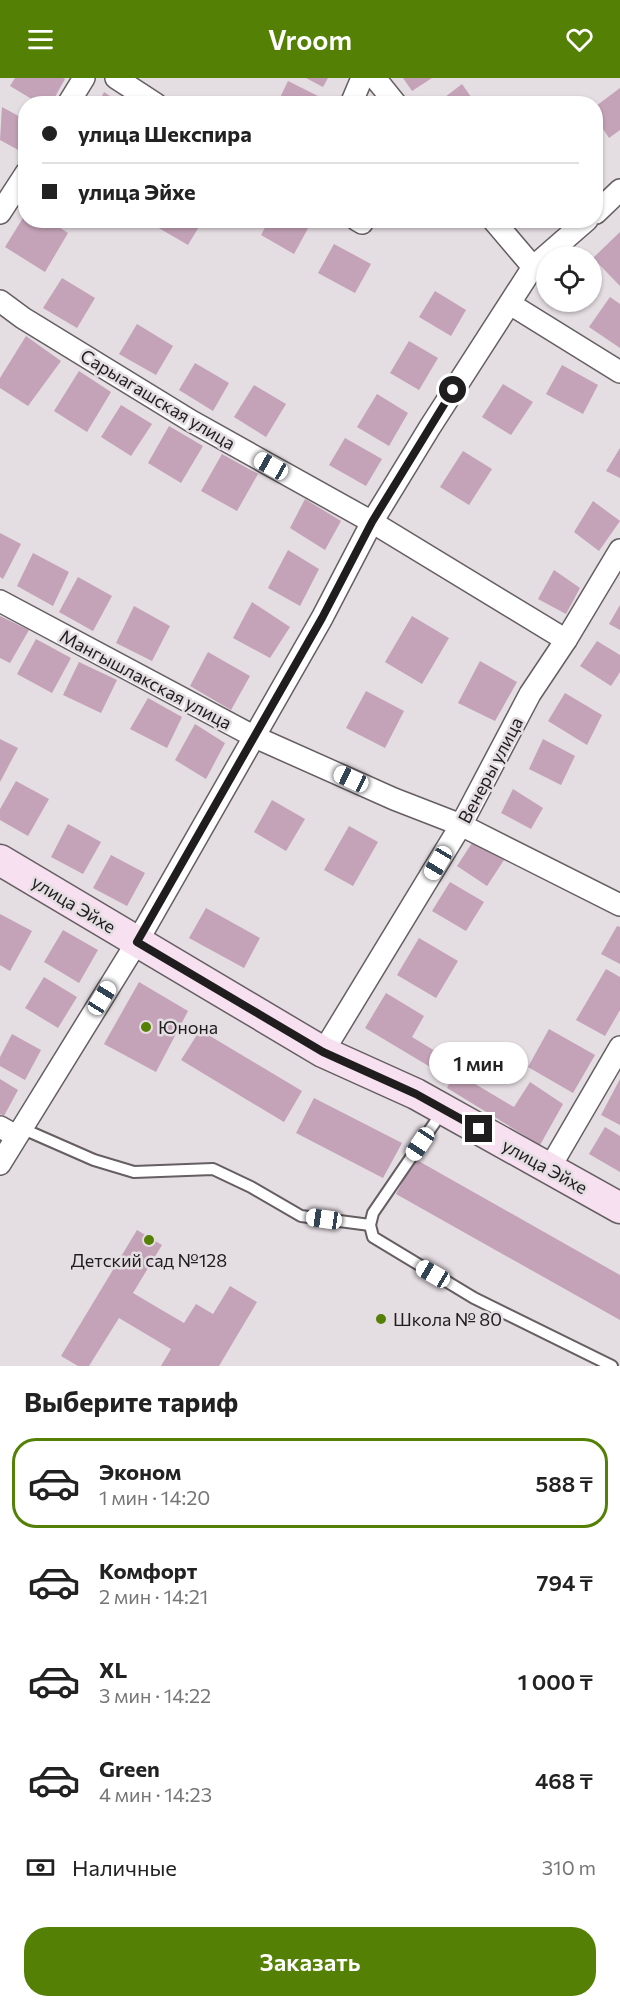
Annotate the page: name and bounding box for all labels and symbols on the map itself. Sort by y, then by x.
street label: Сарыагашская улица [77,344,239,454]
route start [439,376,466,403]
car [251,449,291,483]
street label: Мангышлакская улица [56,624,236,734]
street label: Венеры улица [453,713,527,827]
car [331,763,371,795]
car [421,843,455,883]
street label: улица Эйхе [28,870,120,938]
car [85,978,119,1018]
place label: Юнона [158,1016,218,1038]
marker: Юнона [139,1020,153,1034]
callout: 1 мин [430,1042,528,1084]
route end [465,1115,492,1142]
car [402,1124,438,1164]
street label: улица Эйхе [499,1134,591,1198]
car [305,1208,343,1230]
marker: Детский сад №128 [142,1233,156,1247]
place label: Детский сад №128 [71,1249,227,1271]
car [413,1257,453,1291]
place label: Школа № 80 [393,1308,502,1330]
marker: Школа № 80 [374,1312,388,1326]

